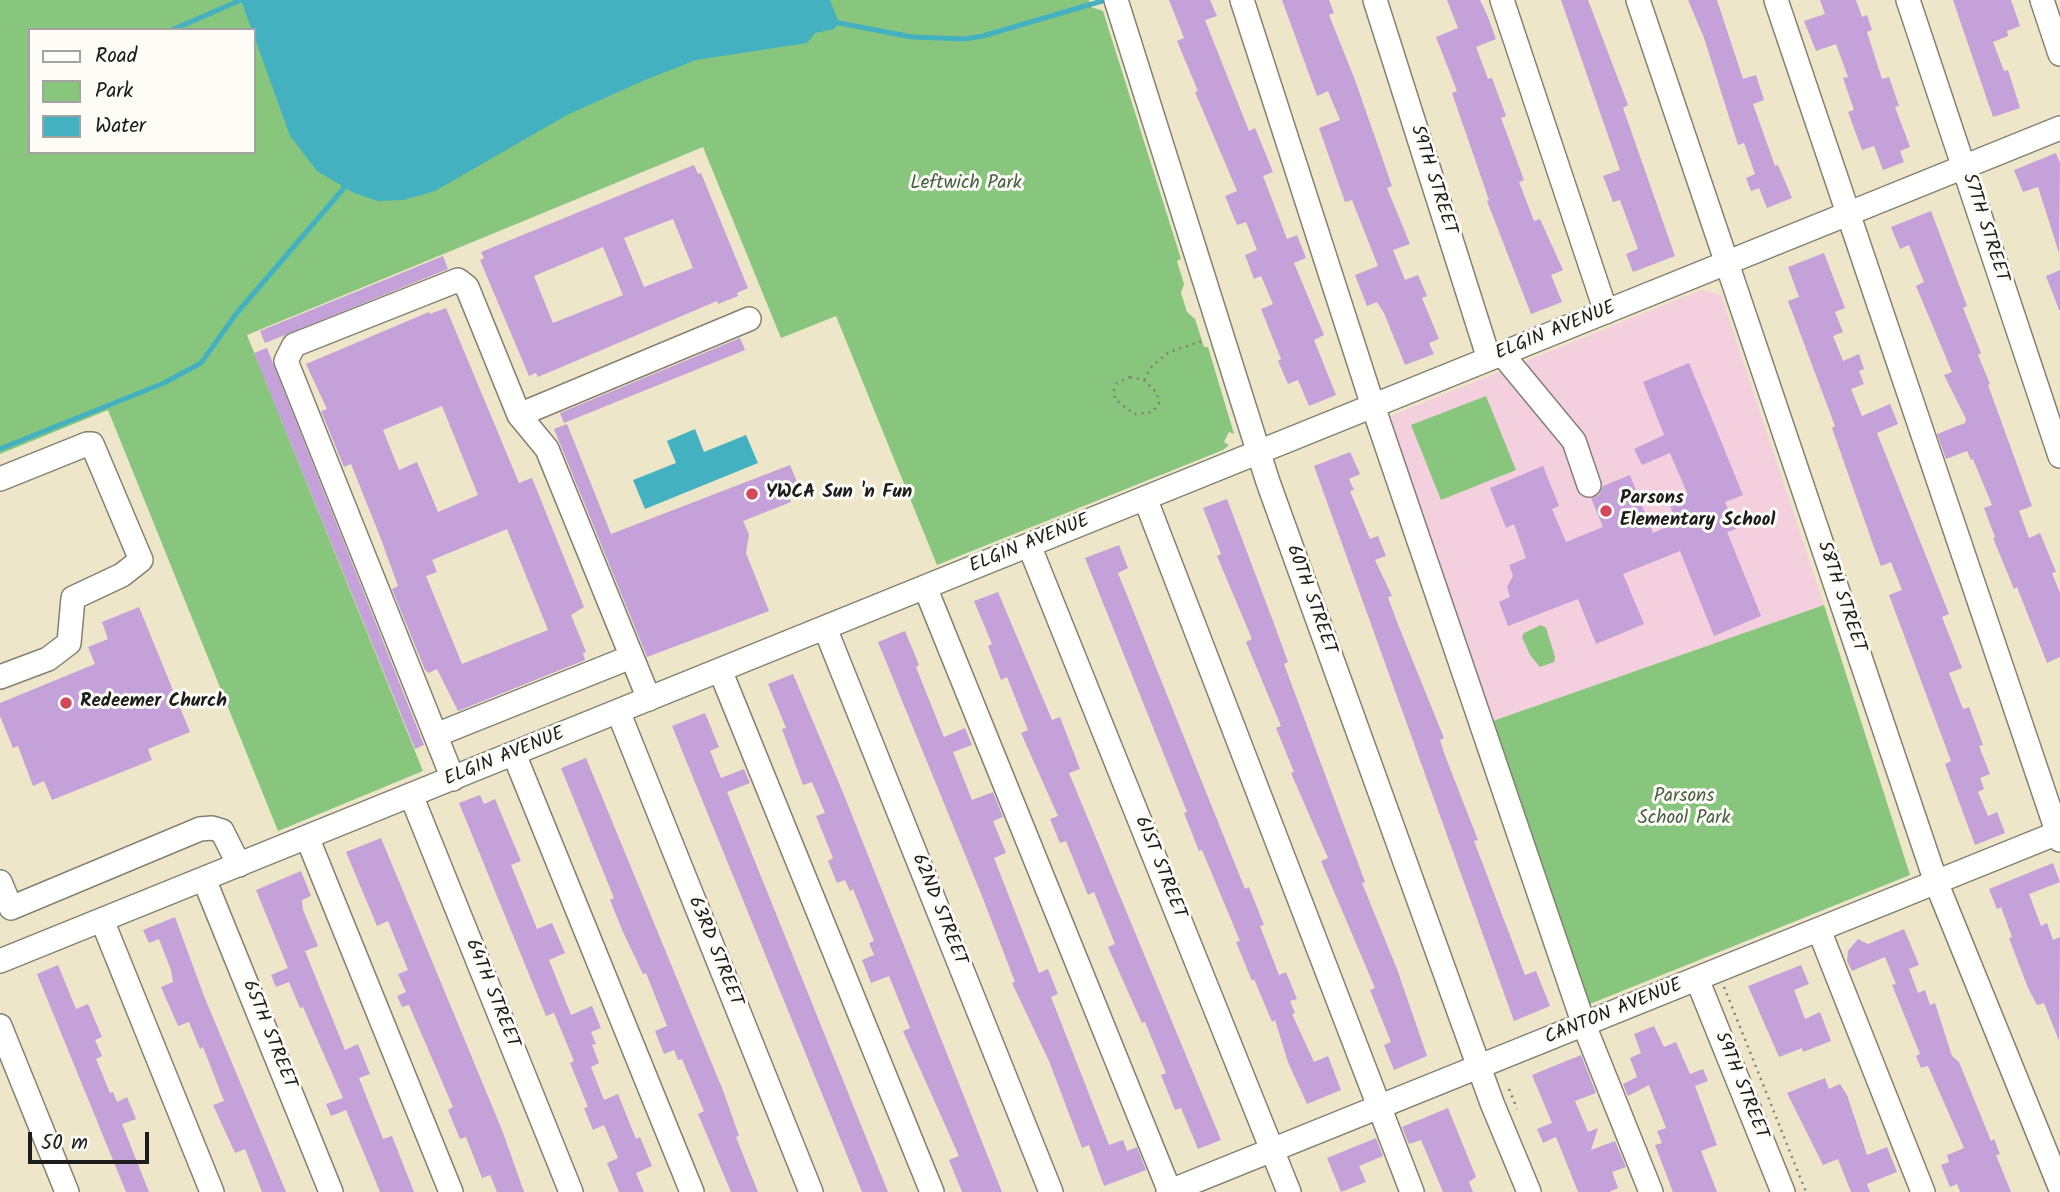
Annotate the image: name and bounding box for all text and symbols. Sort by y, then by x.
legend [28,28,256,154]
text: Road [95,40,137,73]
text: Park [95,75,133,108]
text: Water [95,110,146,143]
street label: 59TH STREET [1404,122,1460,238]
street label: 57TH STREET [1956,171,2012,285]
park label: Leftwich Park [910,174,1022,196]
street label: ELGIN AVENUE [1493,298,1619,366]
place label: YWCA Sun 'n Fun [766,483,912,505]
marker: YWCA Sun 'n Fun [744,486,760,502]
place label: Parsons Elementary School [1620,489,1775,533]
marker: Parsons Elementary School [1598,503,1614,519]
street label: ELGIN AVENUE [967,511,1093,579]
street label: 58TH STREET [1810,538,1870,656]
street label: 60TH STREET [1280,542,1340,658]
place label: Redeemer Church [80,692,227,714]
marker: Redeemer Church [58,695,74,711]
street label: ELGIN AVENUE [442,724,568,792]
park label: Parsons School Park [1638,787,1730,831]
street label: 61ST STREET [1128,814,1190,922]
street label: 62ND STREET [905,851,971,969]
street label: 63RD STREET [682,894,746,1010]
street label: 64TH STREET [459,936,523,1052]
street label: CANTON AVENUE [1542,975,1686,1051]
street label: 65TH STREET [236,977,300,1093]
street label: 59TH STREET [1708,1029,1772,1143]
scale bar [32,1118,152,1162]
text: 50 m [41,1127,88,1160]

